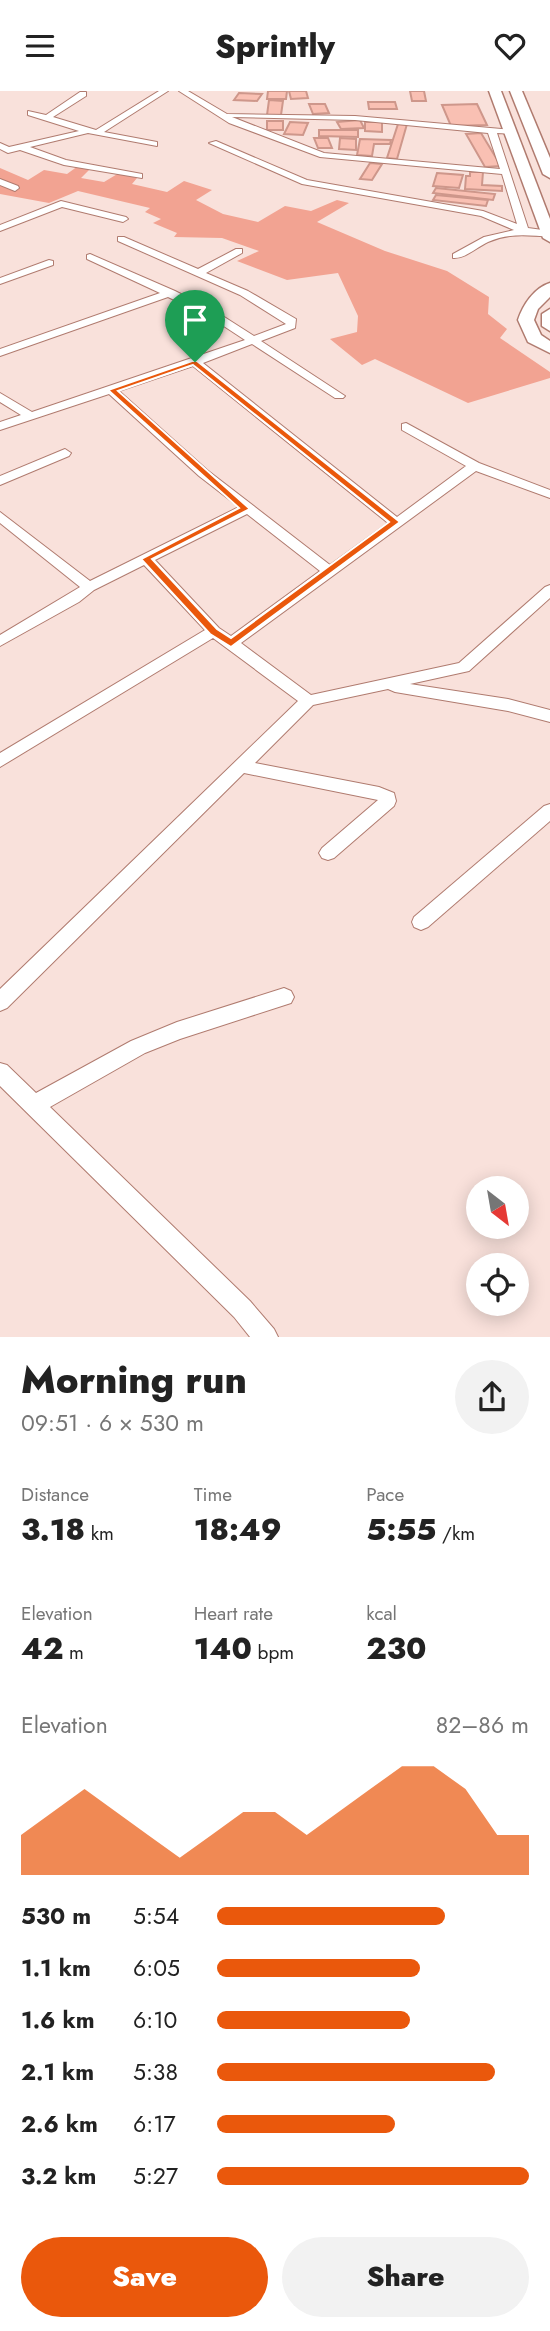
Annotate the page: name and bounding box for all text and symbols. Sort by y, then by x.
text: Sprintly [215,23,335,69]
icon: menu [21,27,59,65]
icon: heart [491,27,529,65]
pin [165,290,225,362]
icon: arrive [176,301,214,339]
north arrow [466,1176,528,1239]
map controls [466,1176,529,1316]
button: locate [466,1253,529,1316]
text: Morning run [21,1352,247,1407]
button: share [455,1360,529,1434]
text: 09:51 · 6 × 530 m [21,1406,204,1440]
text: Distance [21,1481,89,1508]
text: Time [194,1481,232,1508]
text: Pace [366,1481,404,1508]
text: 3.18 [21,1508,85,1551]
text: 18:49 [194,1508,282,1551]
text: 5:55 [366,1508,436,1551]
text: km [85,1520,114,1547]
text: /km [436,1520,475,1547]
text: Elevation [21,1600,93,1627]
text: Heart rate [194,1600,273,1627]
text: kcal [366,1600,397,1627]
text: 42 [21,1627,63,1670]
text: 140 [194,1627,252,1670]
text: 230 [366,1627,427,1670]
text: m [63,1639,84,1666]
text: bpm [252,1639,294,1666]
text: Elevation [21,1708,108,1742]
text: 82–86 m [436,1708,529,1742]
text: 530 m [21,1899,91,1933]
text: 5:54 [133,1899,179,1933]
text: 1.1 km [21,1951,91,1985]
text: 6:05 [133,1951,180,1985]
text: 1.6 km [21,2003,95,2037]
text: 6:10 [133,2003,177,2037]
text: 2.1 km [21,2055,94,2089]
text: 5:38 [133,2055,178,2089]
text: 2.6 km [21,2107,98,2141]
text: 6:17 [133,2107,176,2141]
text: 3.2 km [21,2159,96,2193]
text: 5:27 [133,2159,178,2193]
button: Save [21,2237,268,2317]
button: Share [282,2237,529,2317]

